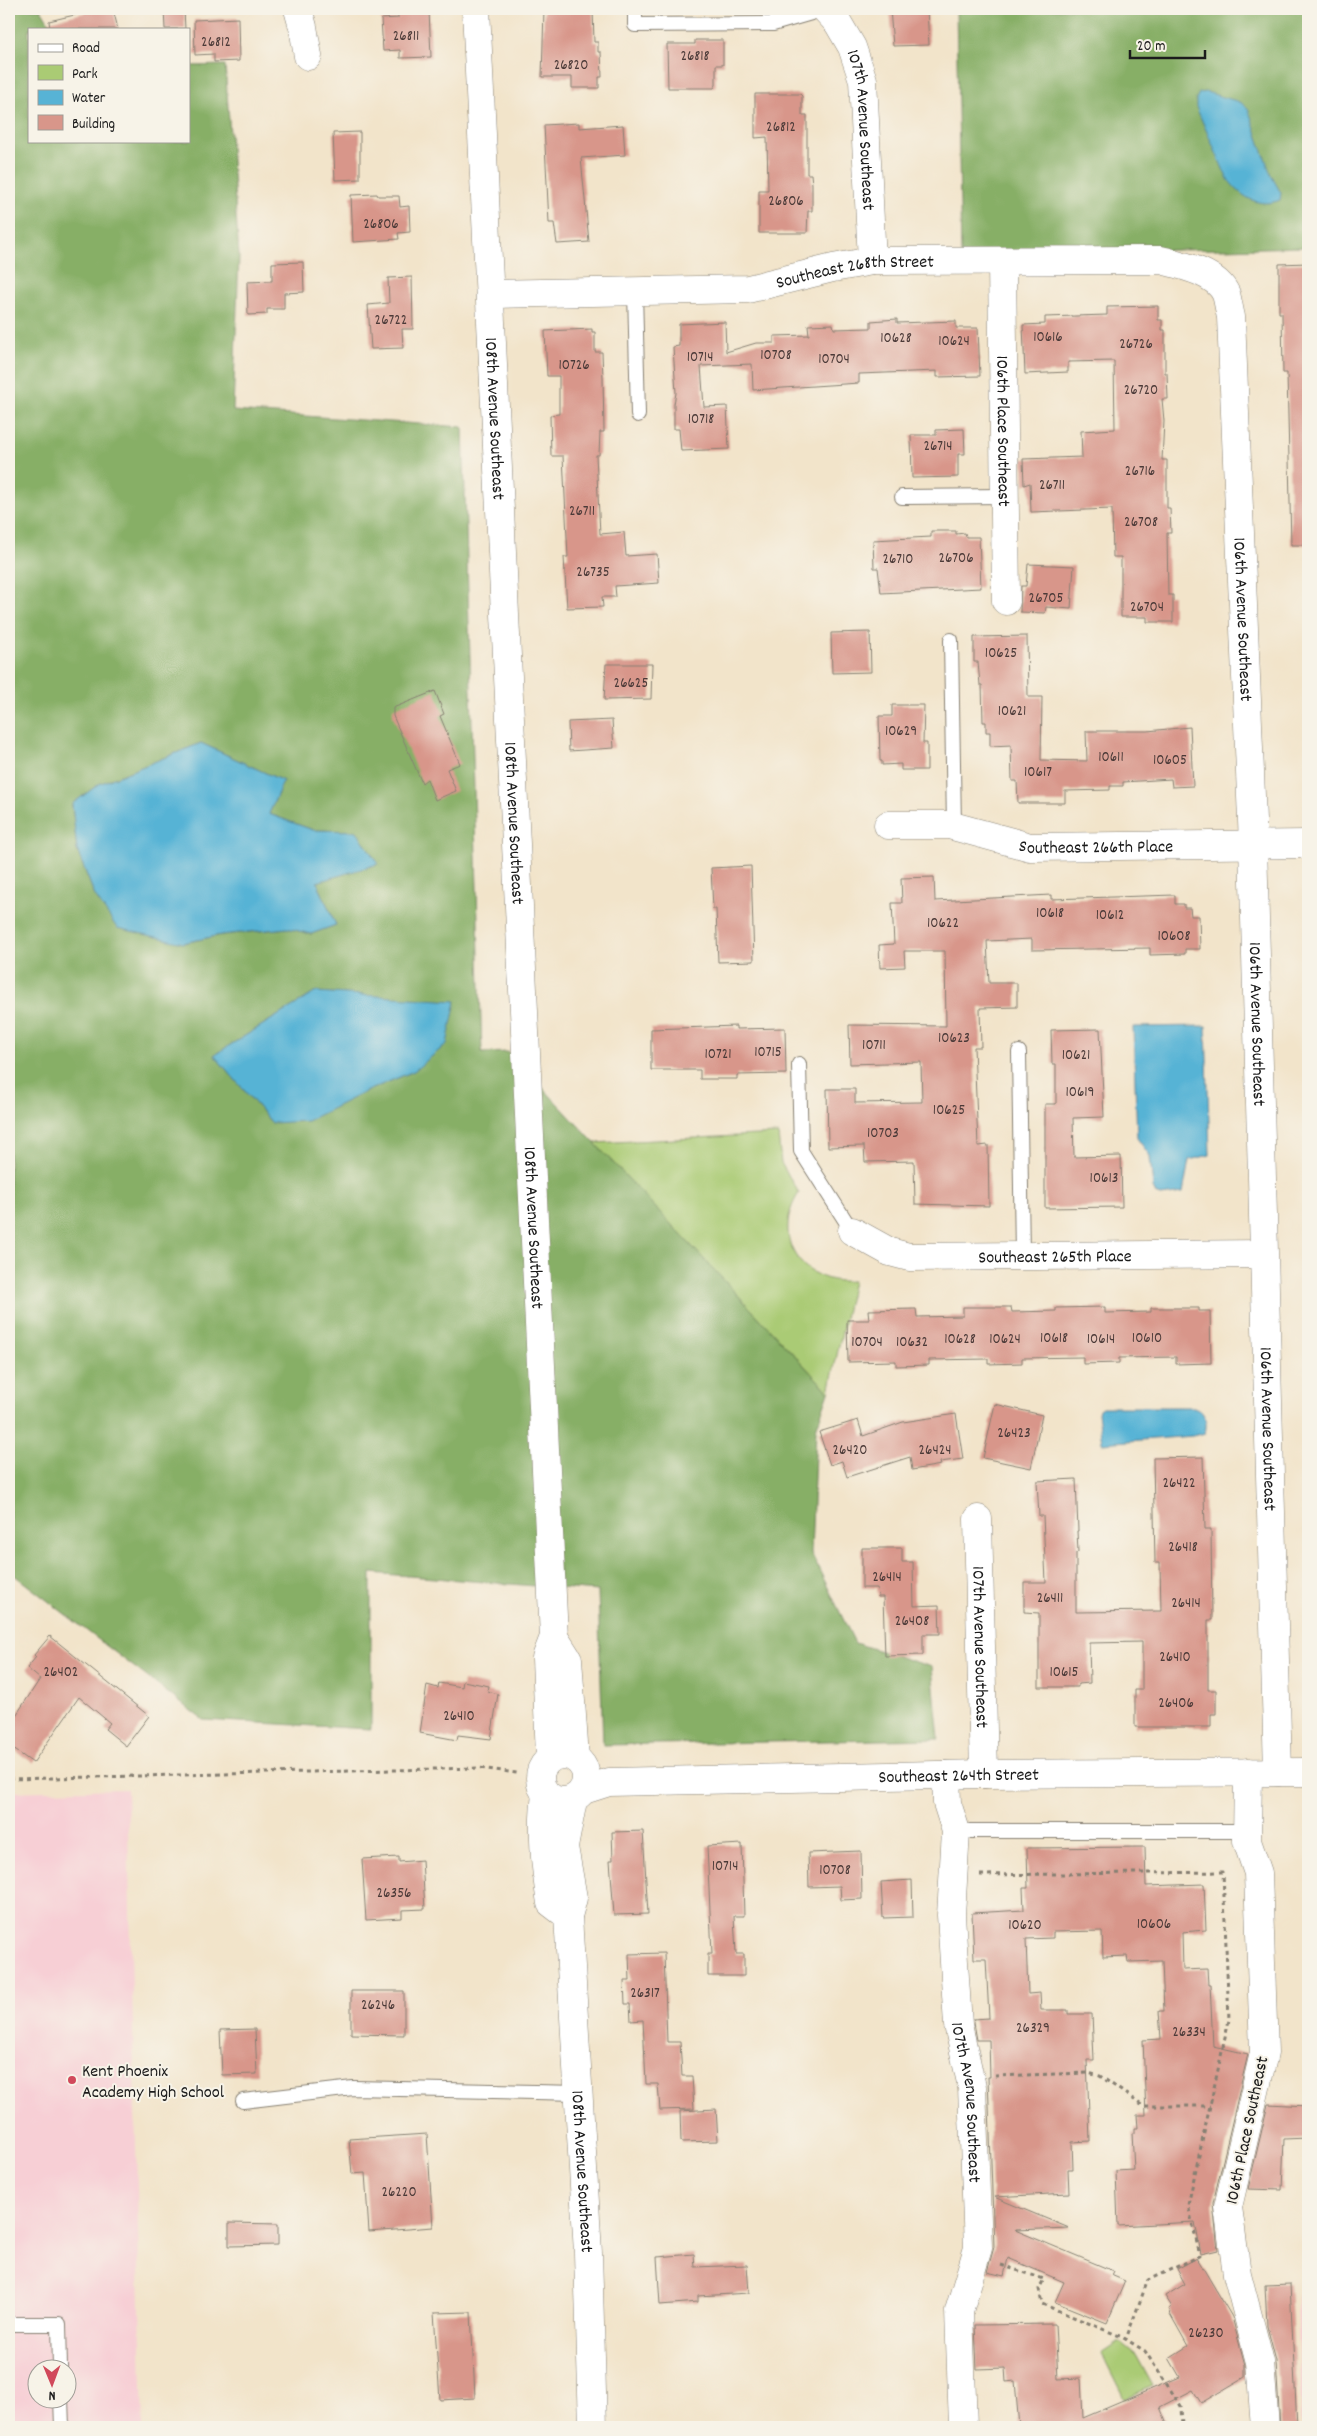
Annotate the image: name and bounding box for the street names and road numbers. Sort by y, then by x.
street label: 107th Avenue Southeast [839,47,879,211]
street label: Southeast 268th Street [774,251,934,297]
street label: 108th Avenue Southeast [477,337,510,501]
street label: 106th Place Southeast [988,355,1015,507]
street label: 106th Avenue Southeast [1225,537,1257,702]
street label: 108th Avenue Southeast [496,741,529,905]
street label: Southeast 266th Place [1015,834,1173,862]
street label: 106th Avenue Southeast [1241,942,1270,1107]
street label: 108th Avenue Southeast [516,1146,548,1310]
street label: Southeast 265th Place [978,1245,1132,1271]
street label: 106th Avenue Southeast [1252,1346,1281,1512]
street label: 107th Avenue Southeast [964,1566,993,1729]
street label: Southeast 264th Street [878,1764,1039,1791]
street label: 107th Avenue Southeast [943,2021,986,2184]
street label: 106th Place Southeast [1221,2054,1276,2207]
street label: 108th Avenue Southeast [563,2089,598,2254]

